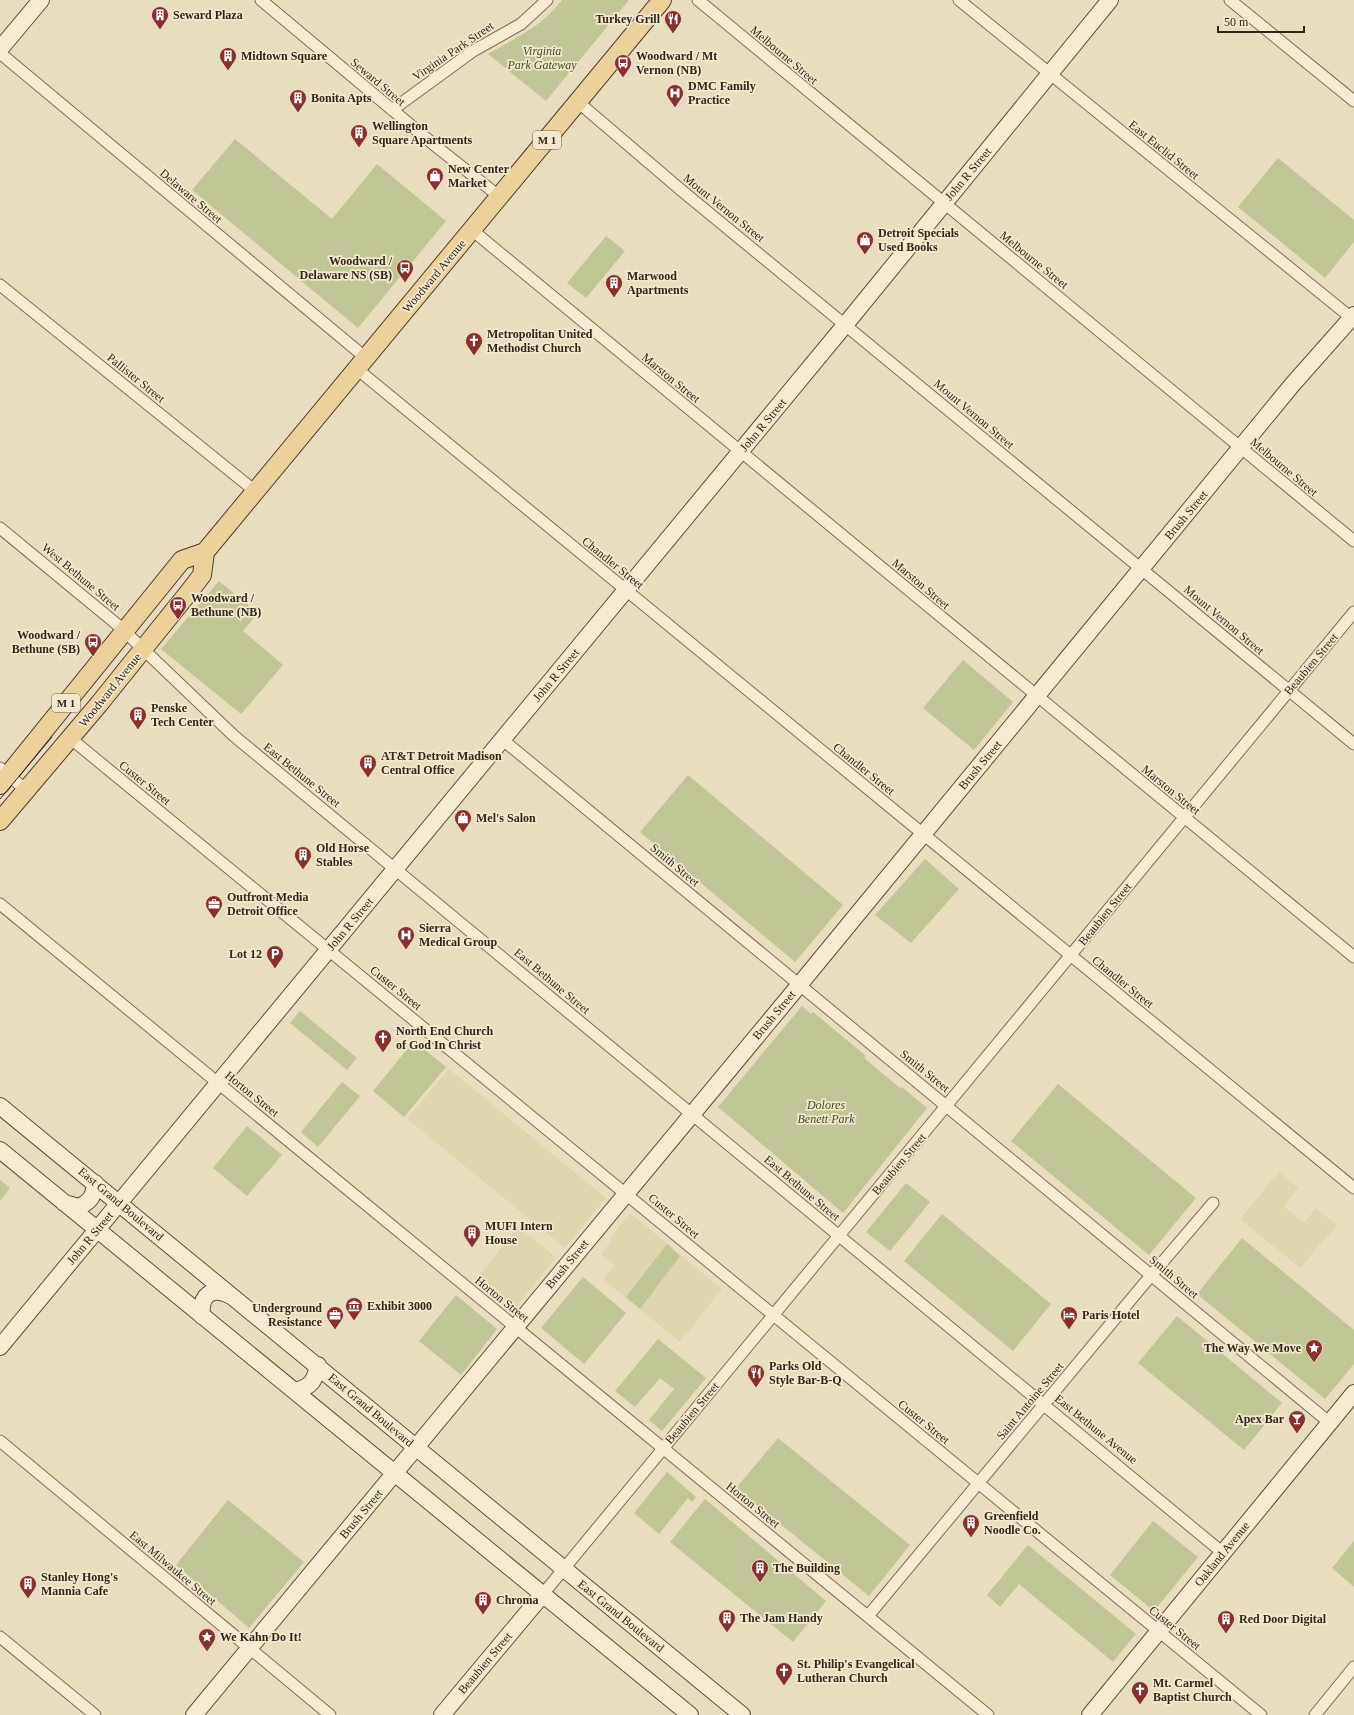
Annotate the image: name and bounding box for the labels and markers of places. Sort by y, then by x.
building icon: Seward Plaza [150,5,170,30]
place label: Seward Plaza [173,8,243,22]
restaurant icon: Turkey Grill [663,9,683,34]
place label: Turkey Grill [595,12,661,26]
building icon: Midtown Square [218,46,238,71]
place label: Midtown Square [241,49,328,63]
place label: Woodward / Mt Vernon (NB) [636,49,717,77]
bus stop icon: Woodward / Mt Vernon (NB) [613,53,633,78]
place label: DMC Family Practice [688,79,756,107]
hospital icon: DMC Family Practice [665,83,685,108]
building icon: Bonita Apts [288,88,308,113]
place label: Bonita Apts [311,91,372,105]
place label: Wellington Square Apartments [372,119,472,147]
building icon: Wellington Square Apartments [349,123,369,148]
place label: New Center Market [448,162,510,190]
shop icon: New Center Market [425,166,445,191]
place label: Detroit Specials Used Books [878,226,959,254]
shop icon: Detroit Specials Used Books [855,230,875,255]
place label: Woodward / Delaware NS (SB) [300,254,393,282]
bus stop icon: Woodward / Delaware NS (SB) [395,258,415,283]
place label: Marwood Apartments [627,269,689,297]
building icon: Marwood Apartments [604,273,624,298]
place label: Metropolitan United Methodist Church [487,327,593,355]
church icon: Metropolitan United Methodist Church [464,331,484,356]
place label: Woodward / Bethune (NB) [191,591,261,619]
bus stop icon: Woodward / Bethune (NB) [168,595,188,620]
place label: Woodward / Bethune (SB) [12,628,81,656]
bus stop icon: Woodward / Bethune (SB) [83,632,103,657]
place label: Penske Tech Center [151,701,214,729]
building icon: Penske Tech Center [128,705,148,730]
place label: AT&T Detroit Madison Central Office [381,749,502,777]
building icon: AT&T Detroit Madison Central Office [358,753,378,778]
shop icon: Mel's Salon [453,808,473,833]
place label: Mel's Salon [476,811,536,825]
place label: Old Horse Stables [316,841,370,869]
building icon: Old Horse Stables [293,845,313,870]
place label: Outfront Media Detroit Office [227,890,308,918]
office icon: Outfront Media Detroit Office [204,894,224,919]
place label: Sierra Medical Group [419,921,497,949]
hospital icon: Sierra Medical Group [396,925,416,950]
parking icon: Lot 12 [265,944,285,969]
place label: Lot 12 [229,947,262,961]
place label: North End Church of God In Christ [396,1024,493,1052]
church icon: North End Church of God In Christ [373,1028,393,1053]
place label: MUFI Intern House [485,1219,553,1247]
building icon: MUFI Intern House [462,1223,482,1248]
museum icon: Exhibit 3000 [344,1296,364,1321]
place label: Exhibit 3000 [367,1299,432,1313]
place label: Underground Resistance [252,1301,323,1329]
office icon: Underground Resistance [325,1305,345,1330]
hotel icon: Paris Hotel [1059,1305,1079,1330]
place label: Paris Hotel [1082,1308,1140,1322]
place icon: The Way We Move [1304,1338,1324,1363]
place label: The Way We Move [1204,1341,1302,1355]
place label: Parks Old Style Bar-B-Q [769,1359,842,1387]
restaurant icon: Parks Old Style Bar-B-Q [746,1363,766,1388]
bar icon: Apex Bar [1287,1409,1307,1434]
place label: Apex Bar [1235,1412,1285,1426]
place label: Greenfield Noodle Co. [984,1509,1041,1537]
building icon: Greenfield Noodle Co. [961,1513,981,1538]
building icon: The Building [750,1558,770,1583]
place label: The Building [773,1561,840,1575]
place label: Stanley Hong's Mannia Cafe [41,1570,118,1598]
building icon: Stanley Hong's Mannia Cafe [18,1574,38,1599]
building icon: Chroma [473,1590,493,1615]
place label: Chroma [496,1593,538,1607]
building icon: The Jam Handy [717,1608,737,1633]
building icon: Red Door Digital [1216,1609,1236,1634]
place label: The Jam Handy [740,1611,823,1625]
place label: Red Door Digital [1239,1612,1327,1626]
place icon: We Kahn Do It! [197,1627,217,1652]
place label: We Kahn Do It! [220,1630,302,1644]
place label: St. Philip's Evangelical Lutheran Church [797,1657,915,1685]
church icon: St. Philip's Evangelical Lutheran Church [774,1661,794,1686]
place label: Mt. Carmel Baptist Church [1153,1676,1232,1704]
church icon: Mt. Carmel Baptist Church [1130,1680,1150,1705]

